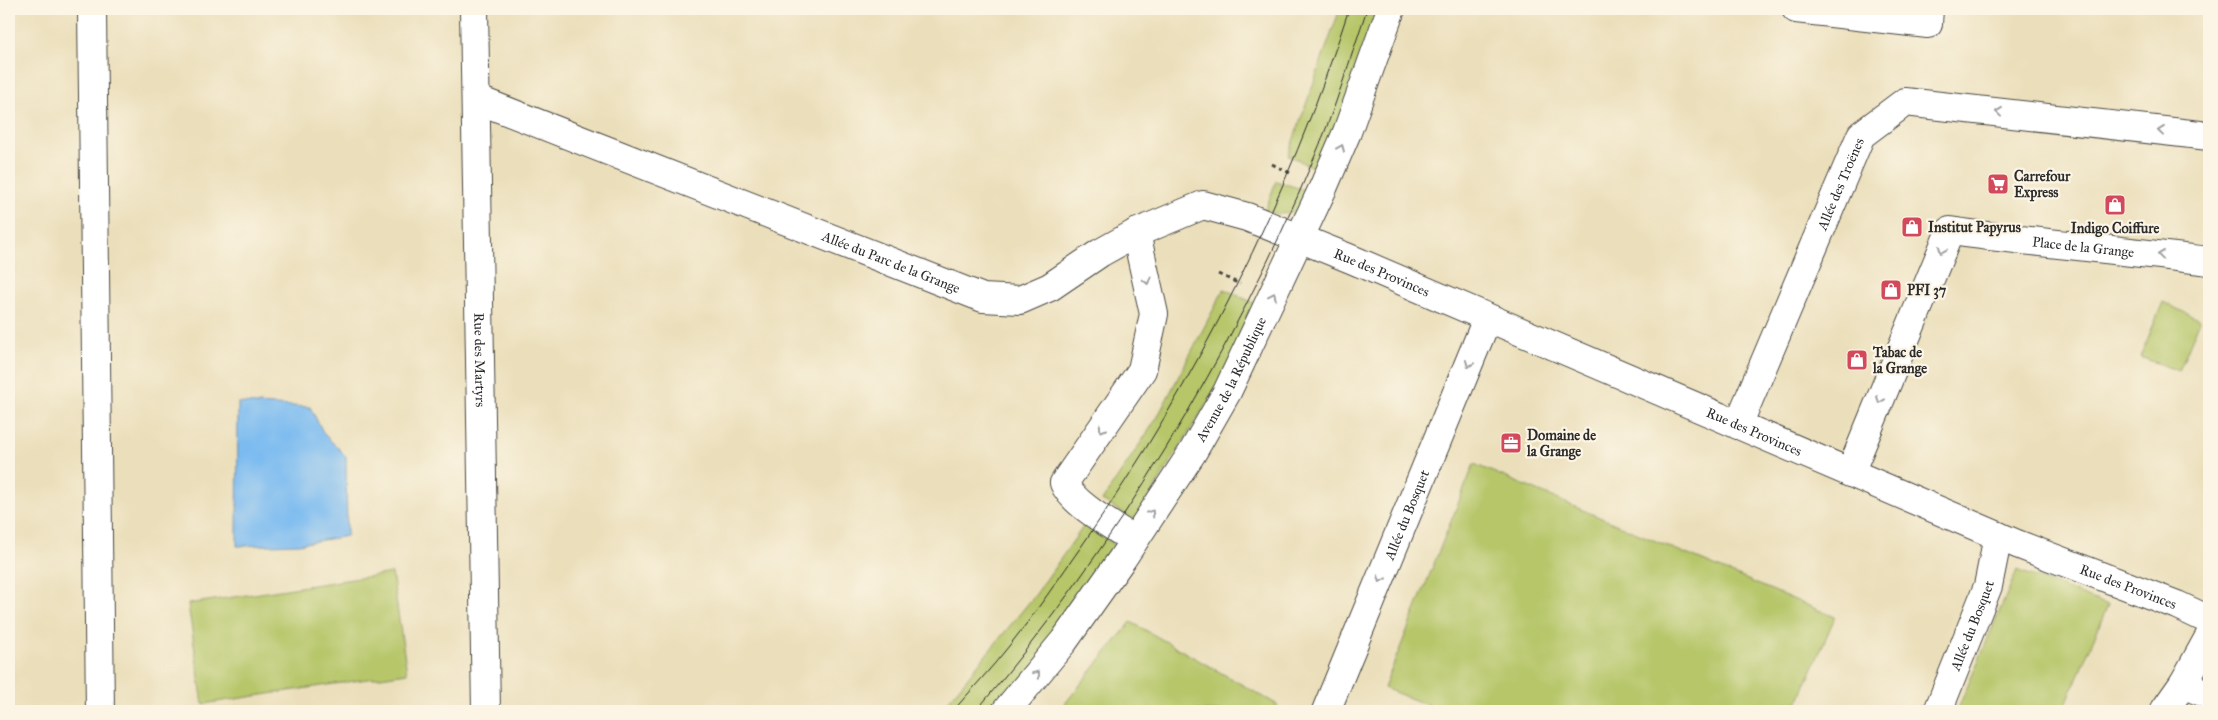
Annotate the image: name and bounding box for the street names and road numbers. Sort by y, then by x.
street label: Allée des Troënes [1813,135,1868,234]
street label: Allée du Parc de la Grange [819,227,963,297]
street label: Place de la Grange [2031,233,2135,261]
street label: Rue des Provinces [1331,245,1432,301]
street label: Rue des Martyrs [470,313,489,407]
street label: Avenue de la République [1192,314,1270,446]
street label: Rue des Provinces [1704,404,1804,460]
street label: Allée du Bosquet [1381,468,1433,564]
street label: Rue des Provinces [2077,561,2179,613]
street label: Allée du Bosquet [1947,579,1998,674]

